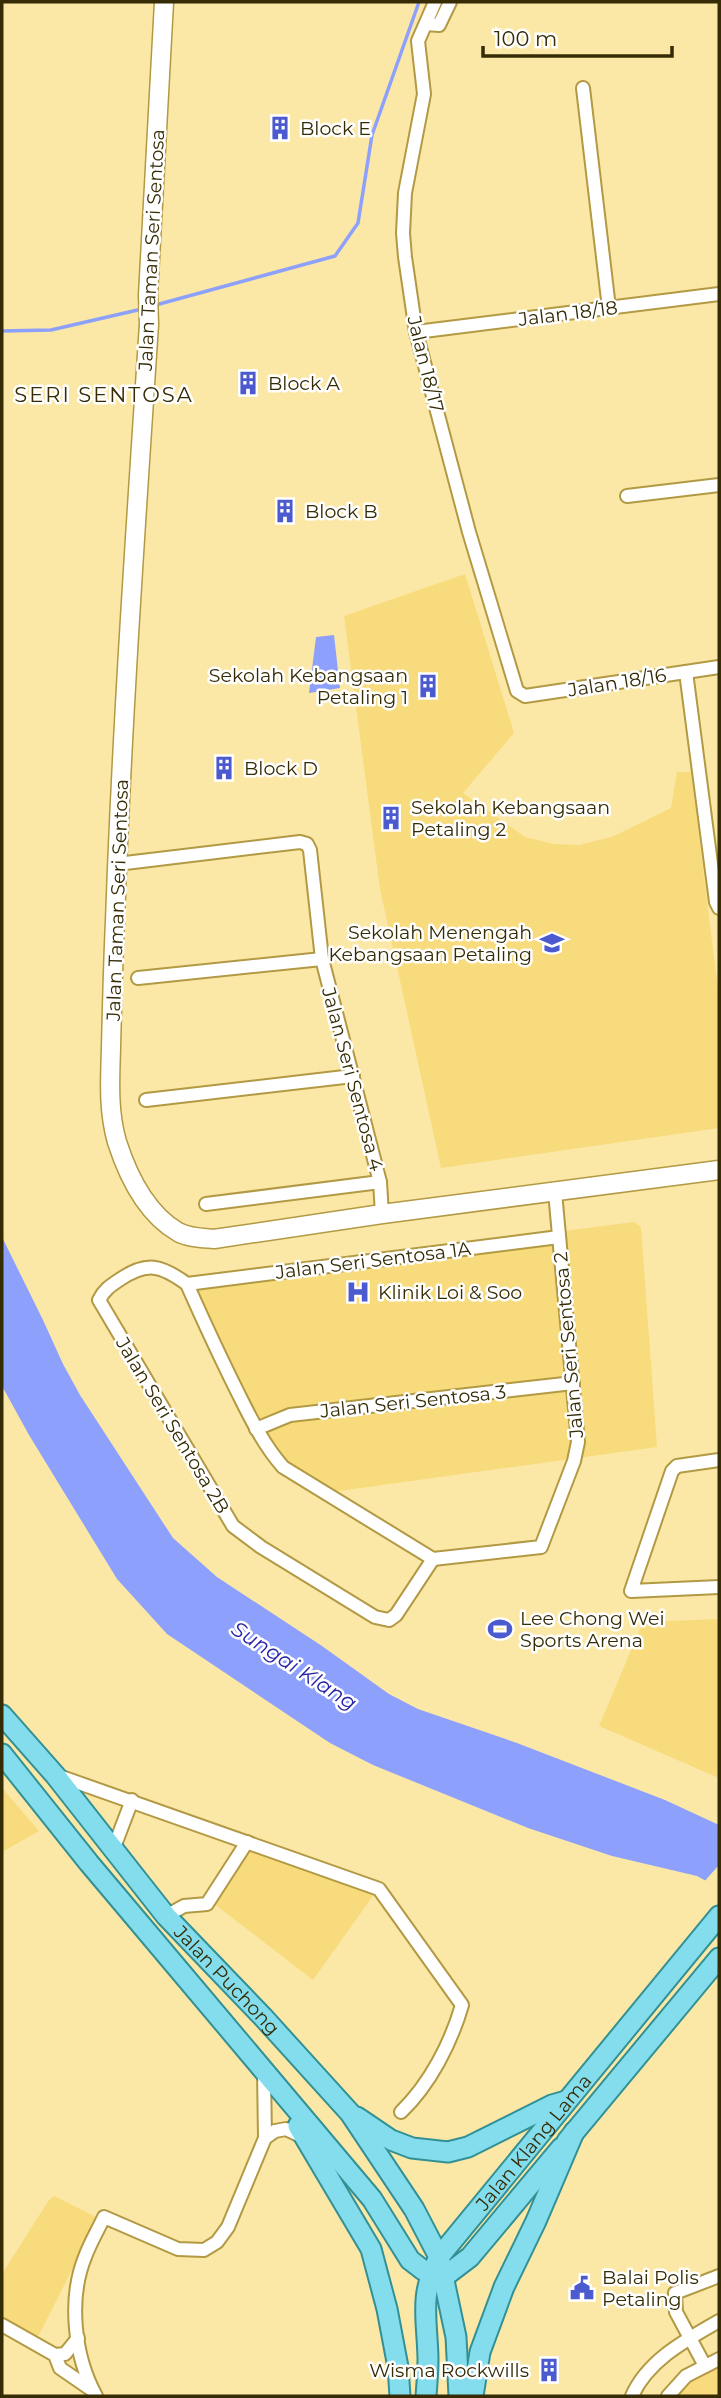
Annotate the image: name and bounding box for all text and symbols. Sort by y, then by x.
scale bar [483,14,672,58]
text: 100 m [494,26,557,51]
building icon: Block E [266,114,294,142]
place label: Block E [300,117,371,140]
street label: Jalan Taman Seri Sentosa [134,129,169,373]
street label: Jalan 18/18 [516,296,619,331]
street label: Jalan 18/17 [402,312,449,415]
building icon: Block A [234,369,262,397]
place label: Block A [268,372,340,395]
district label: SERI SENTOSA [14,382,194,407]
building icon: Block B [271,497,299,525]
place label: Block B [305,500,378,523]
street label: Jalan 18/16 [565,663,668,702]
place label: Sekolah Kebangsaan Petaling 1 [209,664,408,709]
building icon: Sekolah Kebangsaan Petaling 1 [414,672,442,700]
building icon: Block D [210,754,238,782]
place label: Block D [244,757,318,780]
street label: Jalan Taman Seri Sentosa [102,779,133,1022]
place label: Sekolah Kebangsaan Petaling 2 [411,796,610,841]
building icon: Sekolah Kebangsaan Petaling 2 [377,804,405,832]
place label: Sekolah Menengah Kebangsaan Petaling [329,921,532,966]
school or university icon: Sekolah Menengah Kebangsaan Petaling [538,929,566,957]
street label: Jalan Seri Sentosa 4 [317,984,388,1174]
street label: Jalan Seri Sentosa 1A [273,1237,473,1284]
street label: Jalan Seri Sentosa 2 [549,1251,588,1440]
hospital icon: Klinik Loi & Soo [344,1278,372,1306]
place label: Klinik Loi & Soo [378,1281,522,1304]
street label: Jalan Seri Sentosa 2B [110,1332,234,1518]
street label: Jalan Seri Sentosa 3 [318,1380,507,1423]
place label: Lee Chong Wei Sports Arena [520,1607,665,1652]
sports icon: Lee Chong Wei Sports Arena [486,1615,514,1643]
water label: Sungai Klang [227,1616,362,1715]
street label: Jalan Puchong [169,1920,284,2040]
street label: Jalan Klang Lama [470,2070,596,2216]
place label: Balai Polis Petaling [602,2266,699,2311]
public building icon: Balai Polis Petaling [568,2274,596,2302]
building icon: Wisma Rockwills [535,2356,563,2384]
place label: Wisma Rockwills [369,2359,529,2382]

